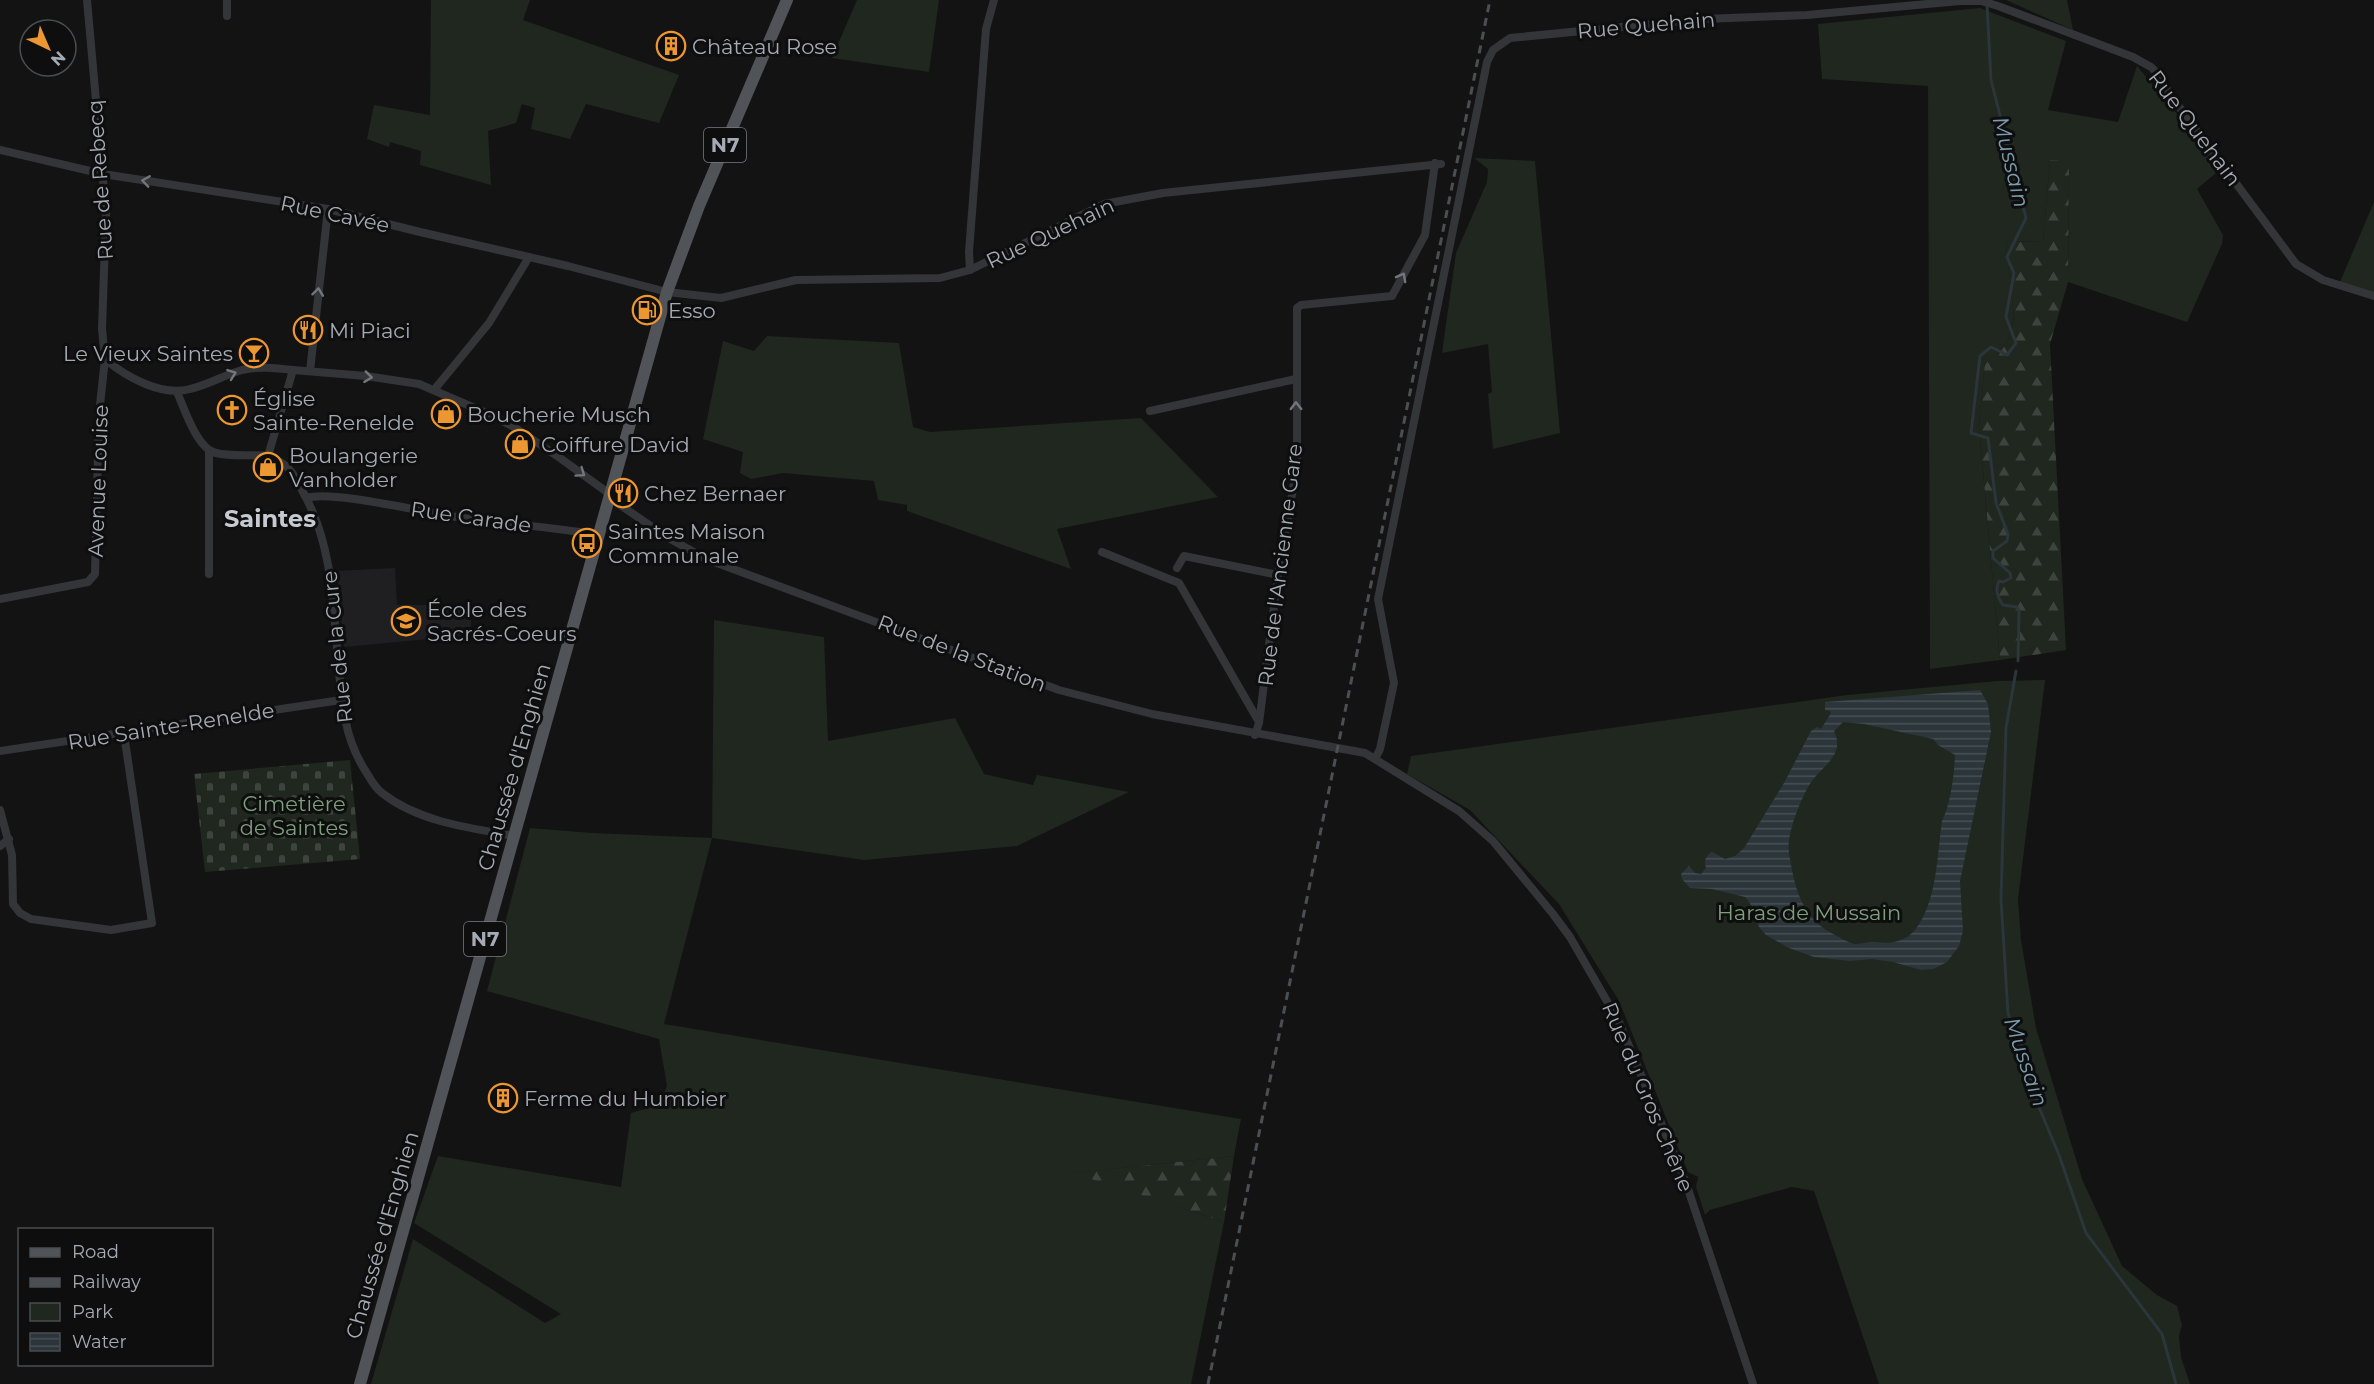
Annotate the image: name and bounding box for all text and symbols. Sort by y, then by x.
street label: Rue Quehain [1576,7,1716,43]
north arrow [18,18,78,78]
building icon: Château Rose [655,30,687,62]
place label: Château Rose [692,34,837,59]
text: N [47,47,69,70]
street label: Rue Quehain [2143,65,2247,191]
street label: Rue de Rebecq [82,99,118,261]
water label: Mussain [1987,114,2035,210]
road number: N7 [704,128,746,162]
one-way arrow [141,175,151,187]
street label: Rue Cavée [278,190,392,238]
street label: Rue Quehain [982,192,1118,274]
one-way arrow [1395,273,1406,283]
one-way arrow [312,287,324,296]
fuel station icon: Esso [631,294,663,326]
place label: Esso [668,298,716,323]
restaurant icon: Mi Piaci [292,314,324,346]
place label: Mi Piaci [329,318,411,343]
bar icon: Le Vieux Saintes [238,337,270,369]
place label: Le Vieux Saintes [63,341,233,366]
one-way arrow [226,369,237,381]
one-way arrow [364,370,373,382]
place label: Église Sainte-Renelde [253,386,415,435]
church icon: Église Sainte-Renelde [216,394,248,426]
shop icon: Boucherie Musch [430,398,462,430]
place label: Boucherie Musch [467,402,651,427]
one-way arrow [1290,402,1302,411]
street label: Avenue Louise [83,404,113,558]
shop icon: Coiffure David [504,428,536,460]
place label: Coiffure David [541,432,690,457]
street label: Rue de l'Ancienne Gare [1253,442,1307,688]
place label: Boulangerie Vanholder [289,443,418,492]
shop icon: Boulangerie Vanholder [252,451,284,483]
one-way arrow [575,466,586,477]
restaurant icon: Chez Bernaer [607,477,639,509]
place label: Chez Bernaer [644,481,786,506]
street label: Rue Carade [409,496,533,538]
district label: Saintes [224,504,316,533]
place label: Saintes Maison Communale [608,519,765,568]
bus stop icon: Saintes Maison Communale [571,527,603,559]
street label: Rue de la Cure [317,570,357,724]
place label: École des Sacrés-Coeurs [427,597,576,646]
school or university icon: École des Sacrés-Coeurs [390,605,422,637]
street label: Rue de la Station [874,609,1050,697]
street label: Chaussée d'Enghien [472,660,556,874]
street label: Rue Sainte-Renelde [66,697,276,755]
park label: Cimetière de Saintes [240,791,348,840]
park label: Haras de Mussain [1717,900,1901,925]
road number: N7 [464,922,506,956]
street label: Rue du Gros Chêne [1597,999,1699,1195]
water label: Mussain [1998,1014,2054,1110]
building icon: Ferme du Humbier [487,1082,519,1114]
place label: Ferme du Humbier [524,1086,727,1111]
street label: Chaussée d'Enghien [340,1128,424,1342]
legend [18,1228,213,1366]
text: Road [72,1241,119,1263]
text: Railway [72,1271,141,1293]
text: Park [72,1301,113,1323]
text: Water [72,1331,127,1353]

